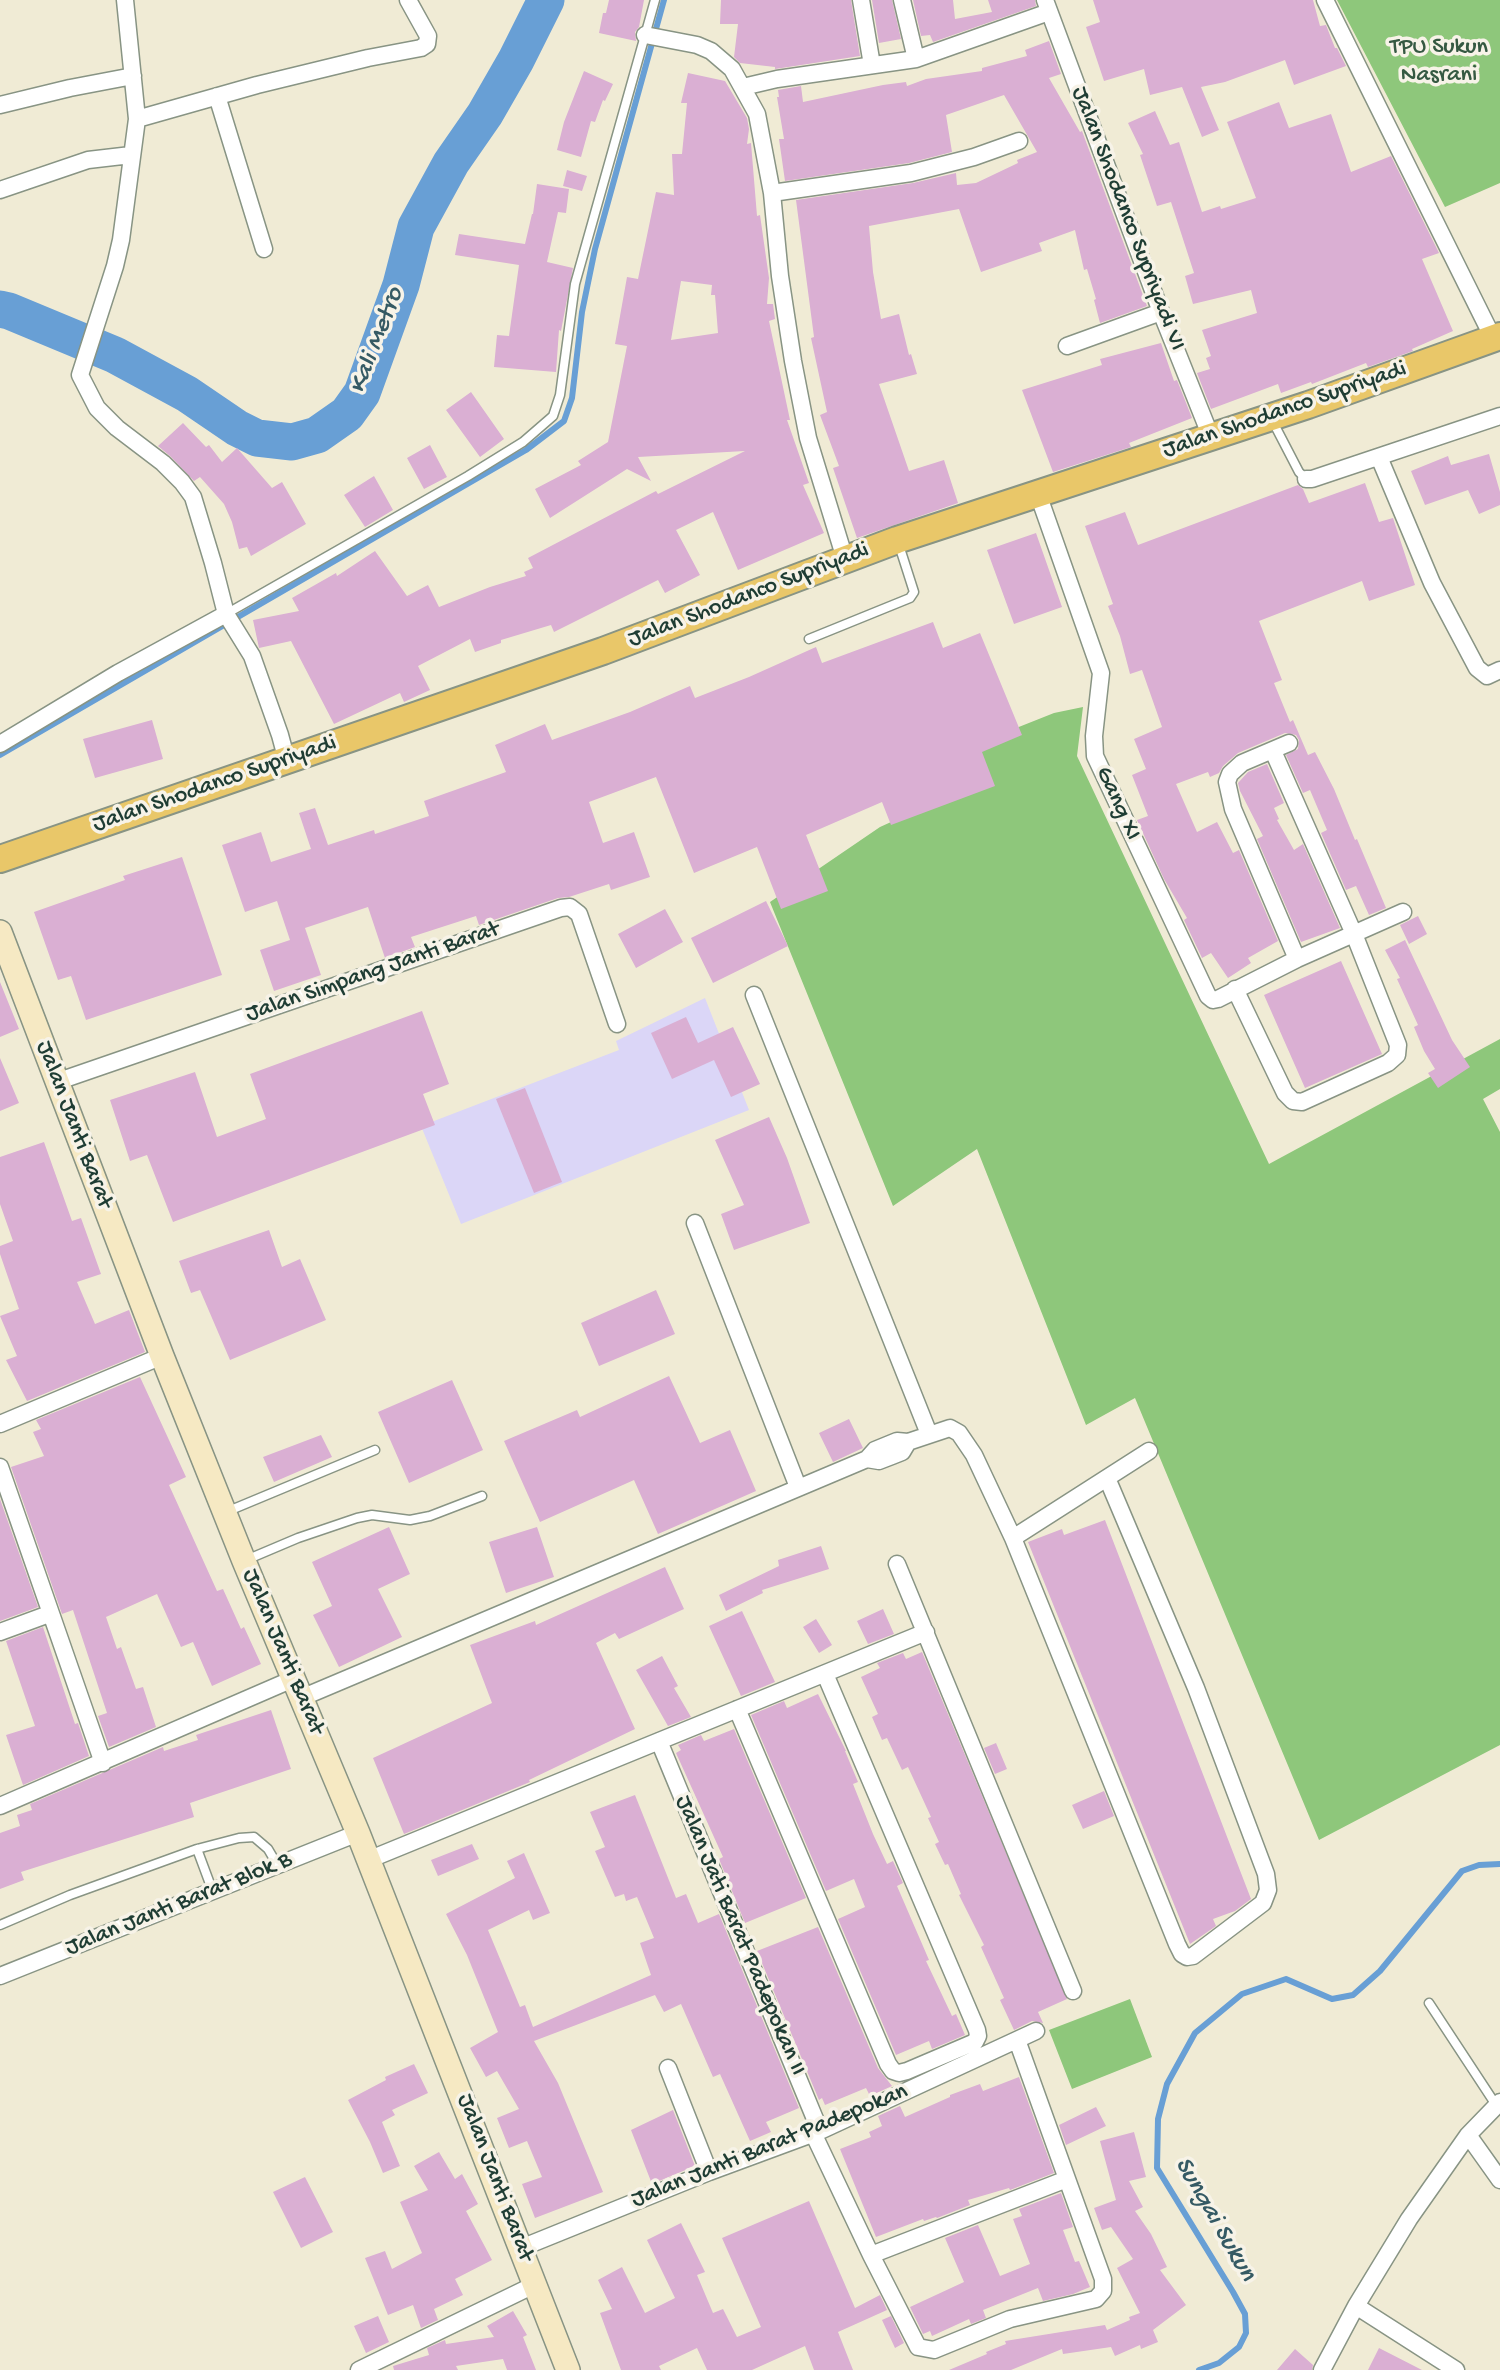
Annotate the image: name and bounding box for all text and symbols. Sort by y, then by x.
park label: TPU Sukun Nasrani [1390,34,1488,90]
street label: Jalan Shodanco Supriyadi VI [1063,83,1191,355]
water label: Kali Metro [344,284,412,398]
street label: Jalan Shodanco Supriyadi [1159,356,1411,466]
street label: Jalan Shodanco Supriyadi [625,537,873,655]
street label: Jalan Shodanco Supriyadi [89,730,341,840]
street label: Gang XI [1088,763,1146,845]
street label: Jalan Simpang Janti Barat [242,916,504,1030]
street label: Jalan Janti Barat [28,1037,118,1213]
street label: Jalan Janti Barat [234,1565,330,1739]
street label: Jalan Jati Barat Padepokan II [667,1792,811,2080]
street label: Jalan Janti Barat Blok B [62,1846,296,1964]
street label: Jalan Janti Barat Padepokan [628,2078,912,2216]
street label: Jalan Janti Barat [449,2090,539,2266]
water label: Sungai Sukun [1166,2152,1262,2288]

